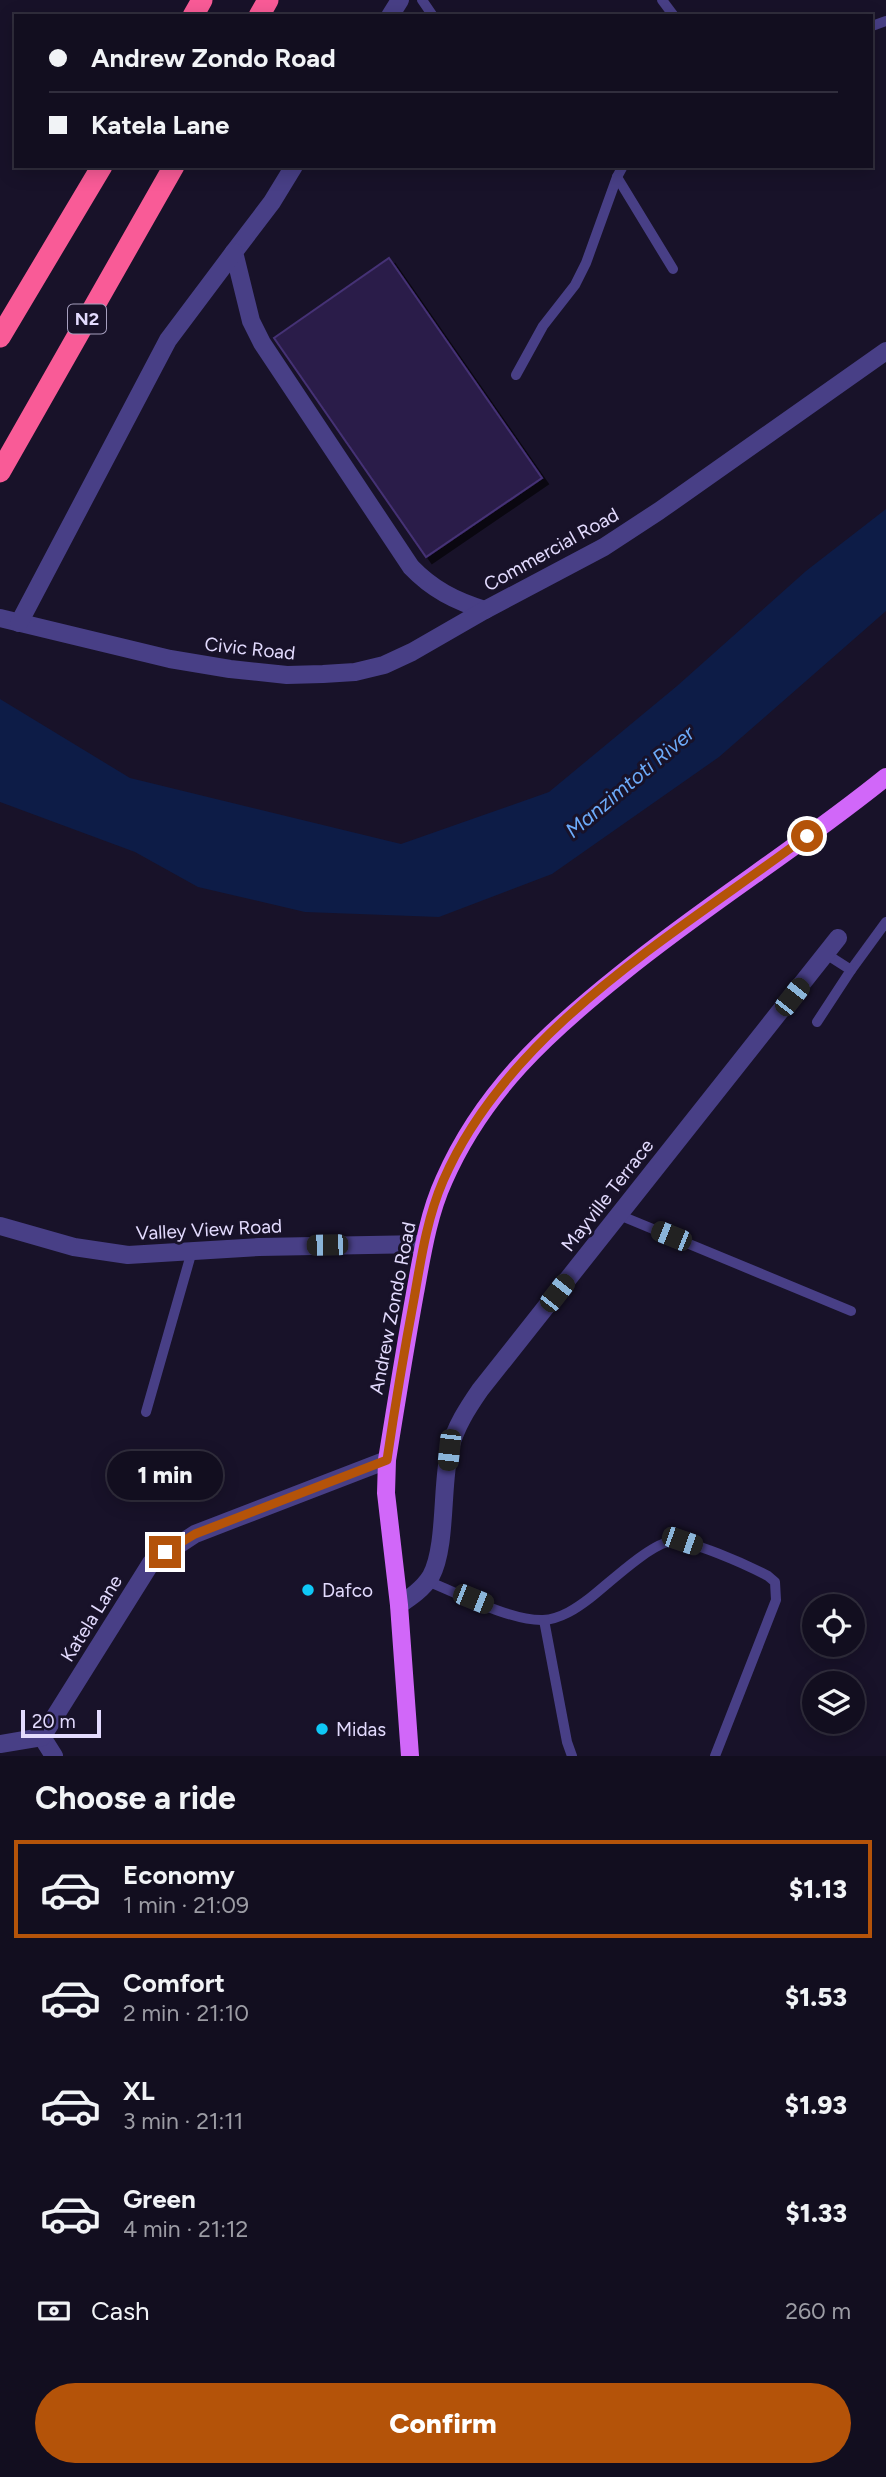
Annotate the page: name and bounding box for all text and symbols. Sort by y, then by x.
text: Andrew Zondo Road [91,42,336,74]
text: Katela Lane [91,109,229,141]
road number: N2 [68,304,106,334]
street label: Commercial Road [480,503,623,596]
street label: Civic Road [203,632,296,665]
water label: Manzimtoti River [560,720,700,843]
route start [791,820,823,852]
car [771,974,814,1020]
street label: Mayville Terrace [556,1135,658,1256]
street label: Valley View Road [135,1214,283,1245]
car [648,1218,695,1254]
street label: Andrew Zondo Road [364,1220,420,1396]
car [306,1234,349,1256]
car [536,1270,579,1316]
car [437,1428,462,1472]
callout: 1 min [107,1450,223,1500]
text: 1 min [138,1461,192,1489]
car [659,1524,706,1558]
route end [149,1536,181,1568]
street label: Katela Lane [56,1571,127,1666]
place label: Dafco [322,1579,373,1602]
car [450,1581,497,1617]
marker: Dafco [300,1582,316,1598]
map controls [802,1594,865,1734]
button: locate [802,1594,865,1657]
button: layers [802,1671,865,1734]
scale bar [21,1707,102,1739]
text: 20 m [32,1710,76,1733]
place label: Midas [336,1718,386,1741]
marker: Midas [314,1721,330,1737]
text: Choose a ride [35,1779,236,1817]
icon: car [39,1858,102,1921]
text: Economy [123,1859,235,1891]
text: $1.13 [789,1873,847,1905]
text: 1 min · 21:09 [123,1891,249,1919]
icon: car [39,1966,102,2029]
text: Comfort [123,1967,225,1999]
text: $1.53 [785,1981,847,2013]
text: 2 min · 21:10 [123,1999,249,2027]
icon: car [39,2074,102,2137]
text: XL [123,2075,155,2107]
text: $1.93 [785,2089,847,2121]
text: 3 min · 21:11 [123,2107,243,2135]
icon: car [39,2182,102,2245]
text: Green [123,2183,196,2215]
text: $1.33 [786,2197,847,2229]
text: 4 min · 21:12 [123,2215,248,2243]
icon: cash [35,2292,73,2330]
text: Cash [91,2295,150,2327]
text: 260 m [785,2297,851,2325]
button: Confirm [35,2383,851,2463]

